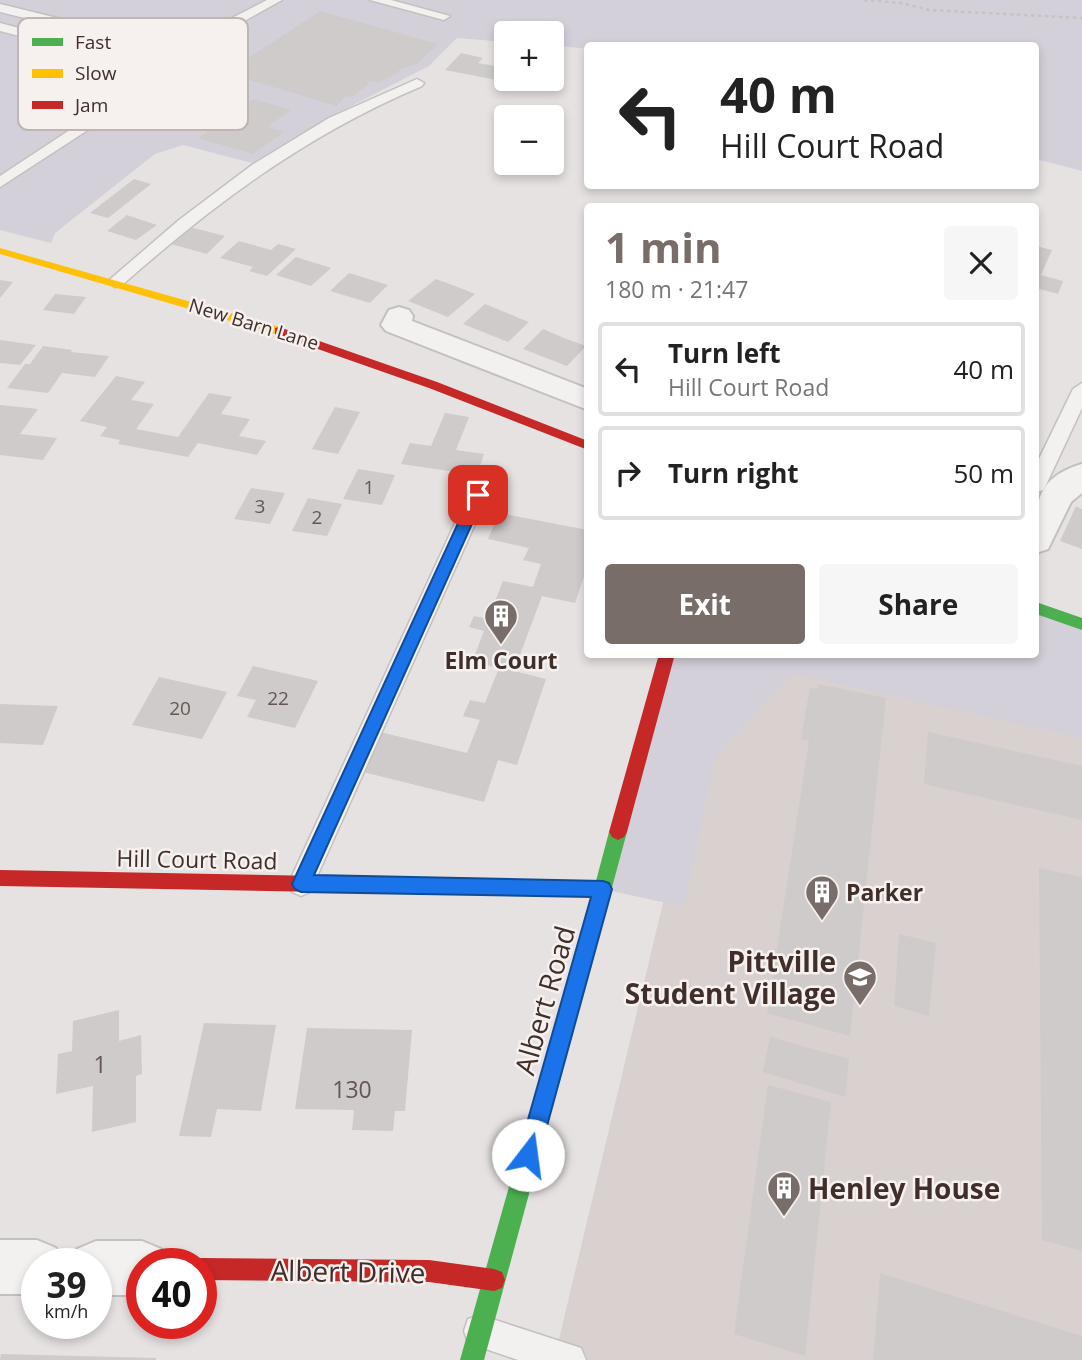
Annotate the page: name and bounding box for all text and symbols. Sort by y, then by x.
legend [18,18,248,130]
map controls [494,21,564,175]
button: + [494,21,564,91]
text: Fast [75,29,111,55]
text: Slow [75,60,117,86]
text: 40 m [720,61,837,127]
icon: left [605,70,696,161]
text: Jam [73,92,108,118]
button: − [494,105,564,175]
text: Hill Court Road [720,124,944,167]
text: 1 min [605,218,722,275]
button: close [944,226,1018,300]
text: 180 m · 21:47 [605,273,748,305]
street label: New Barn Lane [186,292,322,356]
text: Turn left [668,335,780,371]
icon: left [609,350,647,388]
text: 40 m [953,351,1014,387]
text: Hill Court Road [668,371,829,403]
icon: right [609,454,647,492]
text: Turn right [668,455,799,491]
text: 50 m [953,455,1014,491]
pin [448,465,508,525]
house number: 1 [364,474,374,500]
icon: arrive [459,476,497,514]
house number: 3 [255,493,265,519]
house number: 2 [312,504,322,530]
button: Exit [605,564,805,644]
button: Share [819,564,1018,644]
building icon: Elm Court [482,597,520,646]
place label: Elm Court [445,644,557,676]
house number: 22 [267,685,289,711]
house number: 20 [169,695,191,721]
street label: Hill Court Road [116,842,278,876]
building icon: Parker [803,873,841,922]
place label: Parker [846,876,923,908]
street label: Albert Road [505,921,583,1079]
place label: Pittville Student Village [625,942,836,1012]
school or university icon: Pittville Student Village [841,958,879,1007]
house number: 1 [93,1048,107,1080]
house number: 130 [332,1073,372,1105]
position arrow [491,1118,565,1192]
building icon: Henley House [765,1169,803,1218]
place label: Henley House [808,1169,1000,1207]
speed limit sign: 40 [126,1248,217,1339]
street label: Albert Drive [270,1251,426,1291]
text: 39 [46,1261,87,1308]
text: km/h [45,1299,88,1323]

